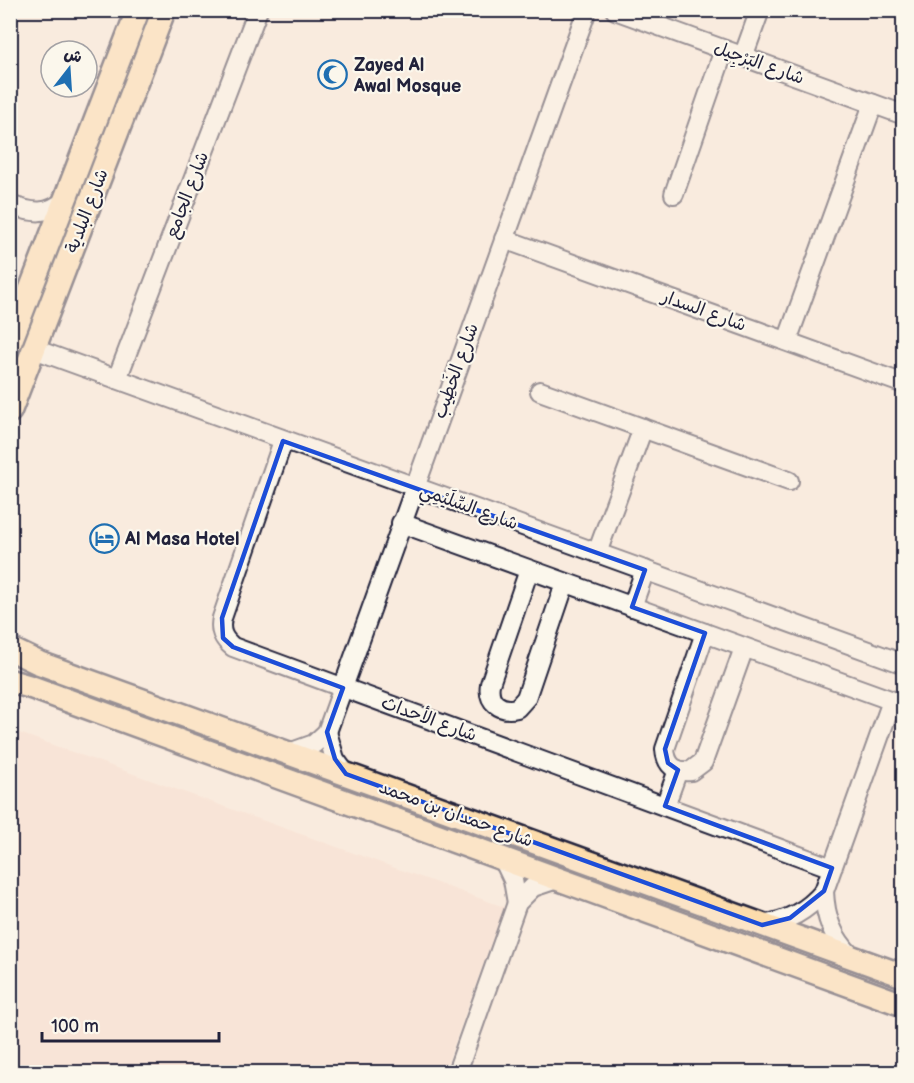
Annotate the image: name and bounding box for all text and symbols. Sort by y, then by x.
street label: شارع البَرْجِيل [710,37,807,91]
north arrow [39,39,99,99]
text: ش [62,44,84,68]
place label: Zayed Al Awal Mosque [353,55,461,97]
mosque icon: Zayed Al Awal Mosque [317,59,349,91]
street label: شارع الجامع [161,149,215,242]
street label: شارع البلدية [61,166,114,256]
street label: شارع السدار [657,285,749,337]
street label: شارع الخَطِيب [428,320,484,422]
street label: شارع السِّلَيْمِي [415,477,522,539]
hotel icon: Al Masa Hotel [88,523,120,555]
place label: Al Masa Hotel [124,529,239,550]
street label: شارع الأحداث [378,690,480,747]
street label: شارع حمدان بن محمد [376,776,536,853]
scale bar [42,1005,219,1043]
text: 100 m [51,1016,99,1037]

